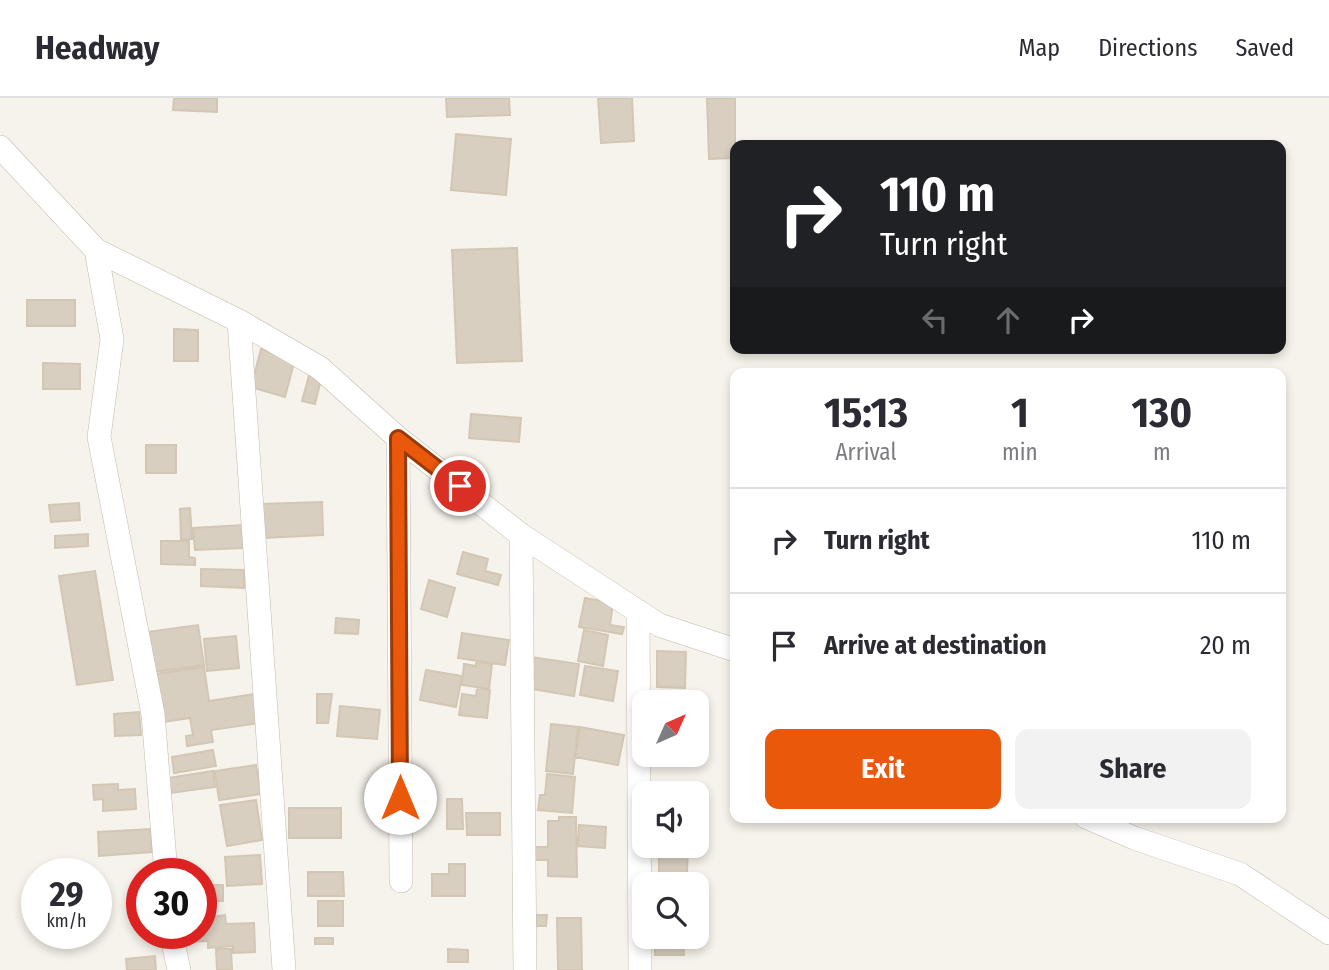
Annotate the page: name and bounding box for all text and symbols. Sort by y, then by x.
text: Headway [35,28,159,68]
text: Map [1019,34,1060,62]
text: Directions [1098,34,1197,62]
text: Saved [1235,34,1294,62]
text: 110 m [880,165,995,224]
icon: right [765,168,856,259]
text: Turn right [880,225,1007,263]
icon: left [916,301,954,339]
icon: ahead [989,301,1027,339]
icon: right [1062,301,1100,339]
text: 15:13 [824,388,908,438]
text: 1 [1011,388,1029,438]
text: 130 [1132,388,1192,438]
text: Arrival [836,438,896,466]
text: min [1002,438,1038,466]
text: m [1153,438,1171,466]
pin [430,456,490,516]
icon: arrive [441,467,479,505]
icon: right [765,522,803,560]
text: Turn right [824,525,930,556]
text: 110 m [1191,525,1251,556]
icon: arrive [765,627,803,665]
text: Arrive at destination [824,630,1047,661]
text: 20 m [1200,630,1251,661]
north arrow [632,690,709,766]
map controls [632,690,709,949]
button: Exit [765,729,1001,809]
button: Share [1015,729,1251,809]
position arrow [363,761,437,835]
button: sound [632,781,709,858]
speed limit sign: 30 [126,858,217,949]
button: search [632,872,709,949]
text: 29 [49,873,84,915]
text: km/h [46,910,87,932]

